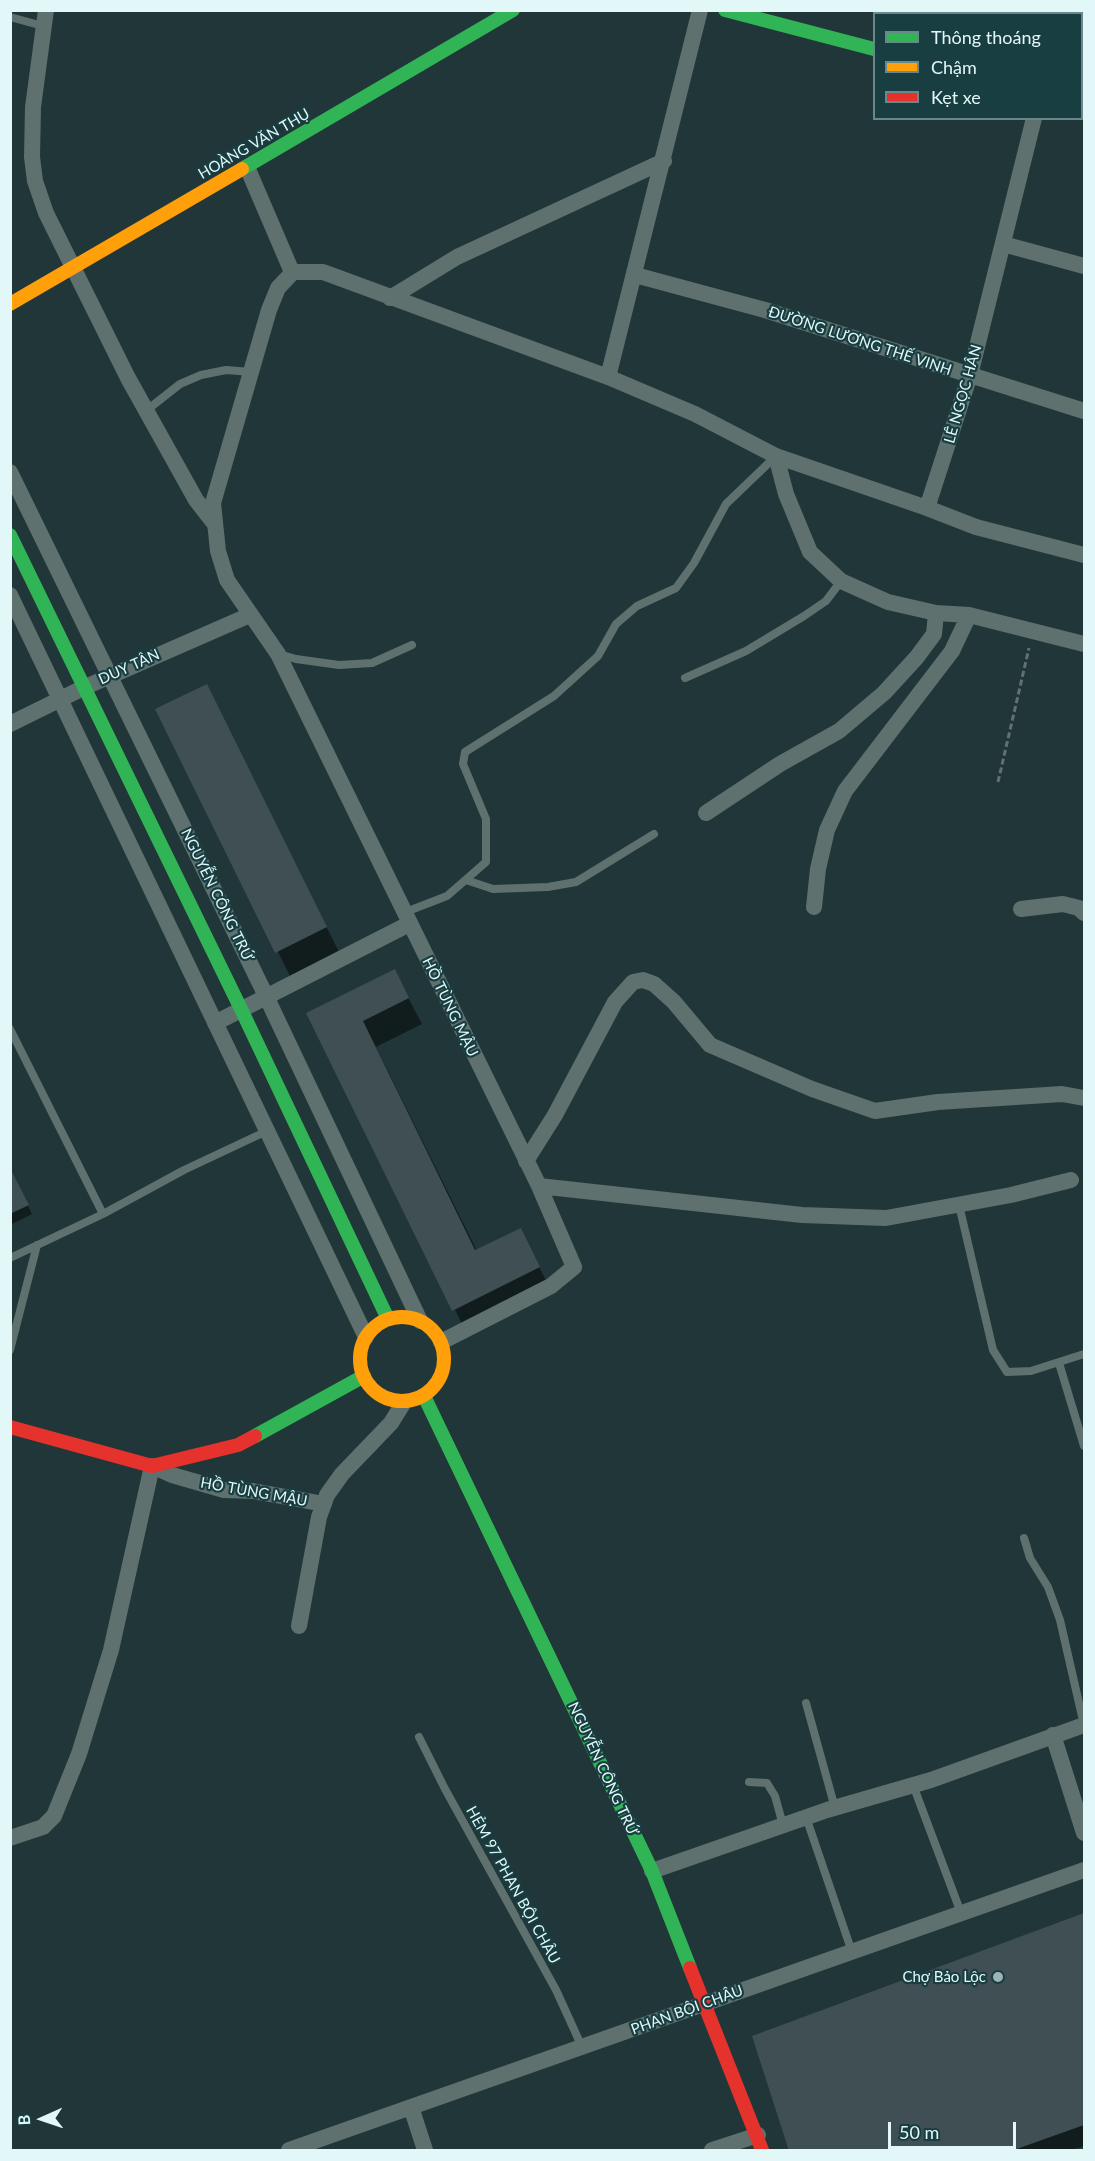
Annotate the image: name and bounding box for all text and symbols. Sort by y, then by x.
legend [873,12,1083,120]
text: Thông thoáng [931,26,1041,48]
text: Chậm [931,56,977,78]
text: Kẹt xe [931,86,981,108]
street label: HOÀNG VĂN THỤ [195,105,313,183]
street label: ĐƯỜNG LƯƠNG THẾ VINH [766,303,954,379]
street label: LÊ NGỌC HÂN [940,343,986,445]
street label: DUY TÂN [96,646,162,688]
street label: NGUYỄN CÔNG TRỨ [177,826,257,964]
street label: HỒ TÙNG MẬU [418,954,482,1060]
street label: HỒ TÙNG MẬU [199,1474,309,1510]
street label: NGUYỄN CÔNG TRỨ [564,1699,642,1839]
street label: HẺM 97 PHAN BỘI CHÂU [462,1803,564,1967]
place label: Chợ Bảo Lộc [902,1968,986,1986]
marker: Chợ Bảo Lộc [991,1970,1005,1984]
street label: PHAN BỘI CHÂU [628,1981,746,2039]
north arrow [12,2089,72,2149]
scale bar [891,2110,1018,2148]
text: B [14,2114,33,2126]
text: 50 m [899,2121,939,2143]

